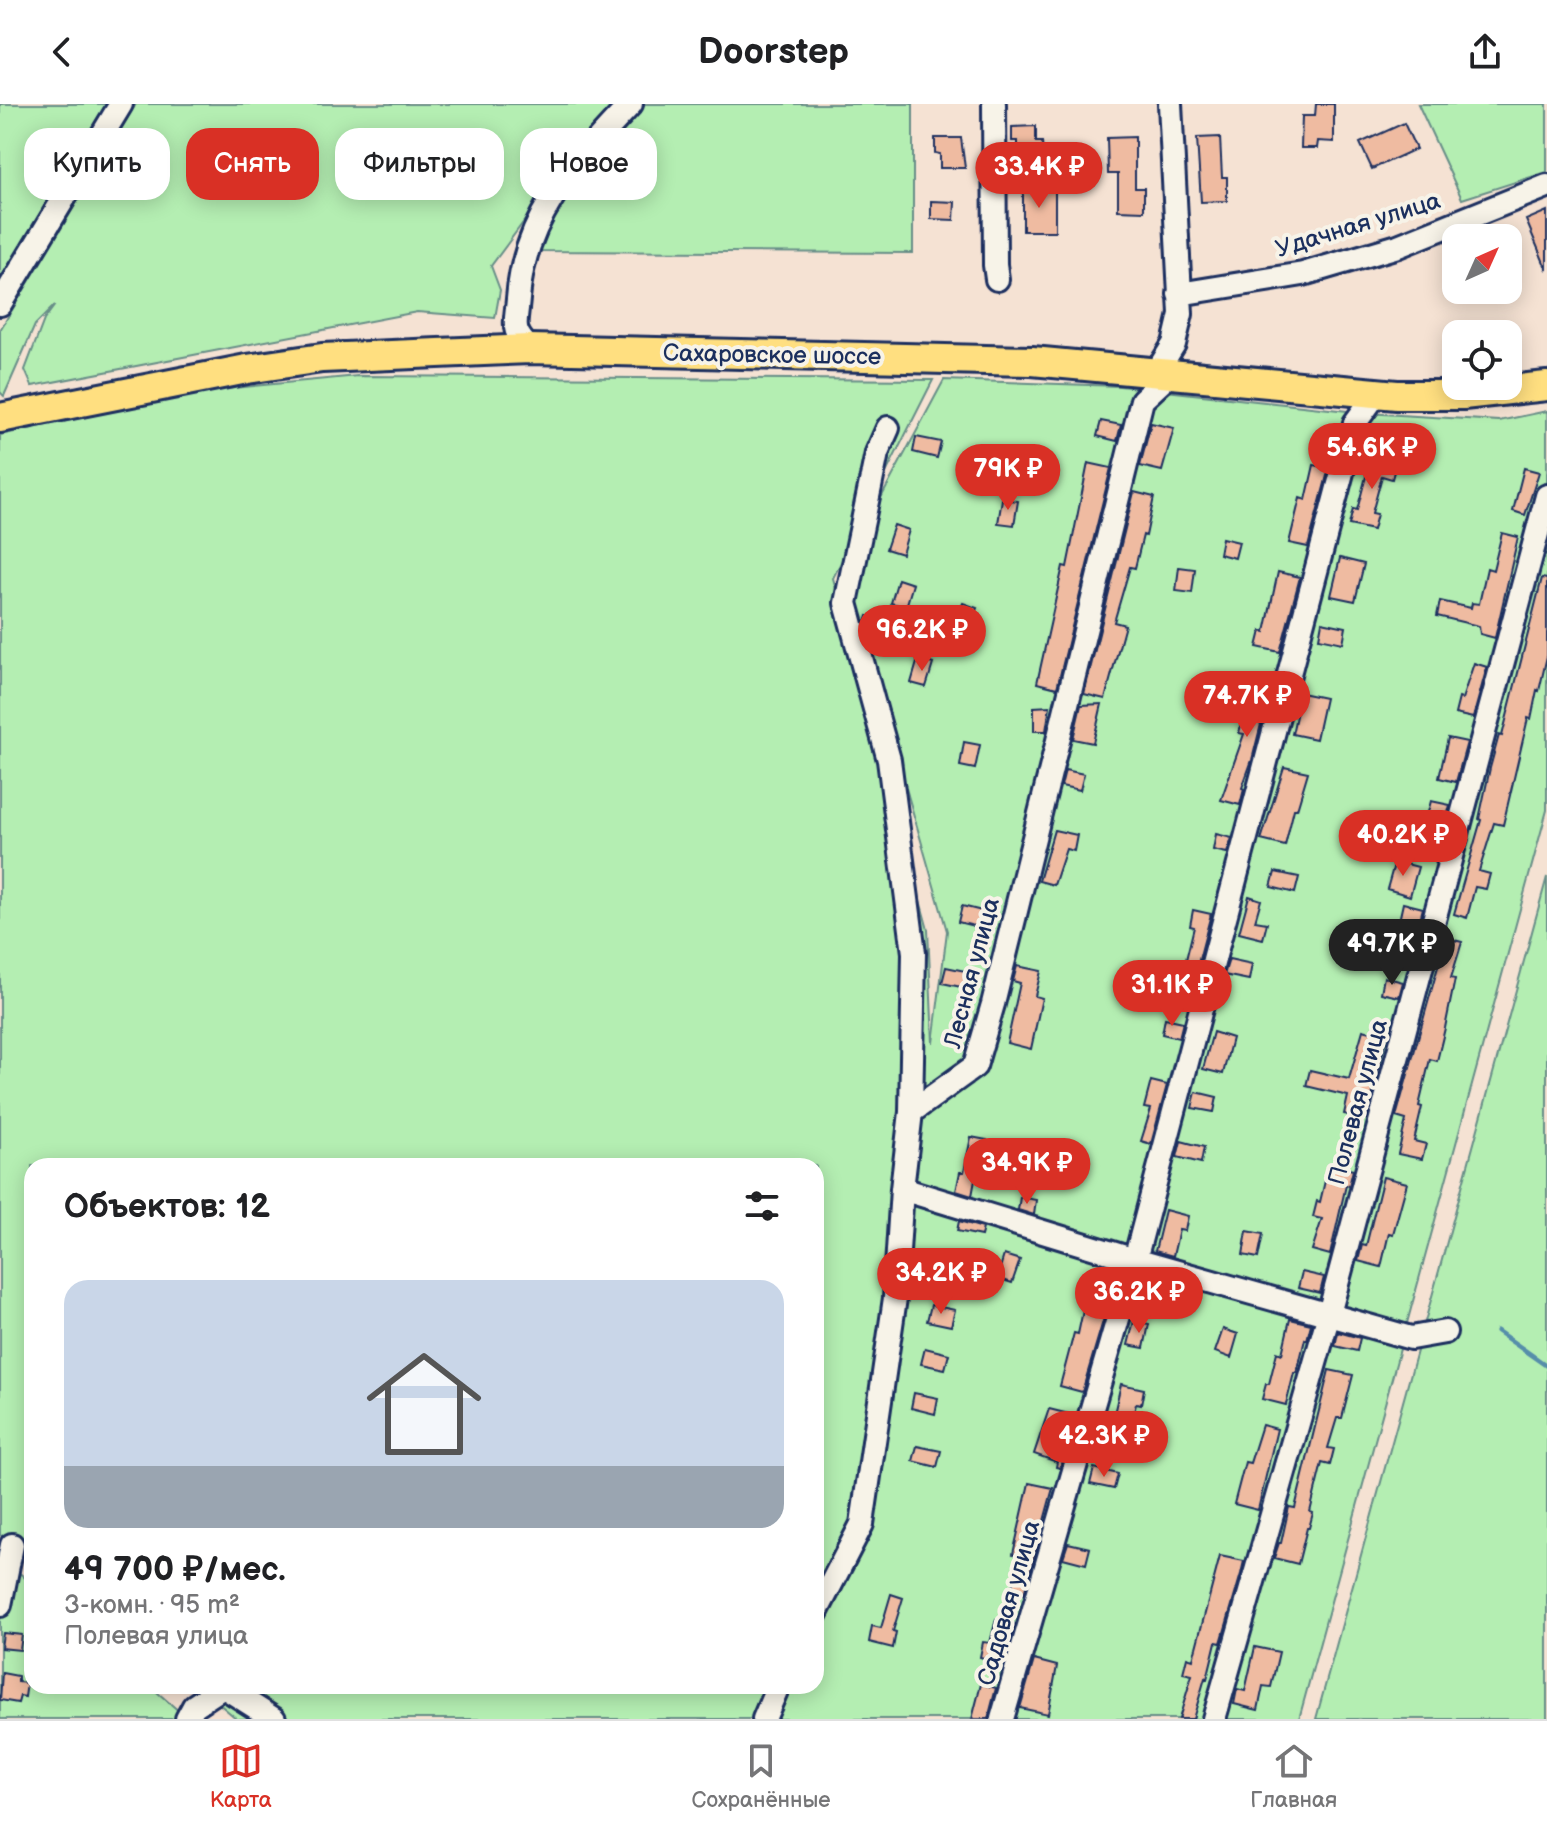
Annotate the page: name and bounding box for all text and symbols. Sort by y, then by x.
icon: back [40,30,84,74]
icon: share [1463,30,1507,74]
text: Doorstep [698,31,849,74]
chip: Купить [24,128,170,200]
chip: Снять [186,128,319,200]
chip: Фильтры [335,128,504,200]
chip: Новое [520,128,657,200]
pin: 33.4K ₽ [965,142,1113,210]
text: 33.4K ₽ [993,152,1085,183]
street label: Удачная улица [1272,186,1444,264]
north arrow [1442,224,1522,304]
map controls [1442,224,1522,400]
button: locate [1442,320,1522,400]
street label: Сахаровское шоссе [663,339,881,371]
pin: 54.6K ₽ [1298,423,1446,491]
text: 54.6K ₽ [1326,433,1418,464]
pin: 79K ₽ [952,444,1064,512]
text: 79K ₽ [973,454,1043,485]
pin: 96.2K ₽ [848,605,996,673]
text: 96.2K ₽ [876,615,968,646]
pin: 74.7K ₽ [1173,671,1321,739]
text: 74.7K ₽ [1202,681,1292,712]
pin: 40.2K ₽ [1329,810,1477,878]
text: 40.2K ₽ [1357,820,1449,851]
street label: Лесная улица [938,895,1006,1052]
pin: 49.7K ₽ [1318,919,1466,987]
text: 49.7K ₽ [1347,929,1437,960]
pin: 31.1K ₽ [1098,960,1246,1028]
text: 31.1K ₽ [1131,970,1213,1001]
street label: Полевая улица [1322,1016,1394,1188]
pin: 34.9K ₽ [953,1138,1101,1206]
text: 34.9K ₽ [981,1148,1073,1179]
icon: filters [740,1184,784,1228]
text: Объектов: 12 [64,1186,270,1227]
pin: 34.2K ₽ [867,1248,1015,1316]
text: 34.2K ₽ [895,1258,987,1289]
pin: 36.2K ₽ [1065,1267,1213,1335]
text: 36.2K ₽ [1093,1277,1185,1308]
icon: home [352,1332,496,1476]
pin: 42.3K ₽ [1030,1411,1178,1479]
text: 42.3K ₽ [1058,1421,1150,1452]
street label: Садовая улица [972,1517,1046,1689]
text: 49 700 ₽/мес. [64,1549,286,1590]
text: 3-комн. · 95 m² [64,1590,240,1621]
text: Полевая улица [64,1621,248,1652]
tab: Карта [210,1739,272,1814]
tab: Сохранённые [692,1739,831,1814]
tab: Главная [1250,1739,1337,1814]

